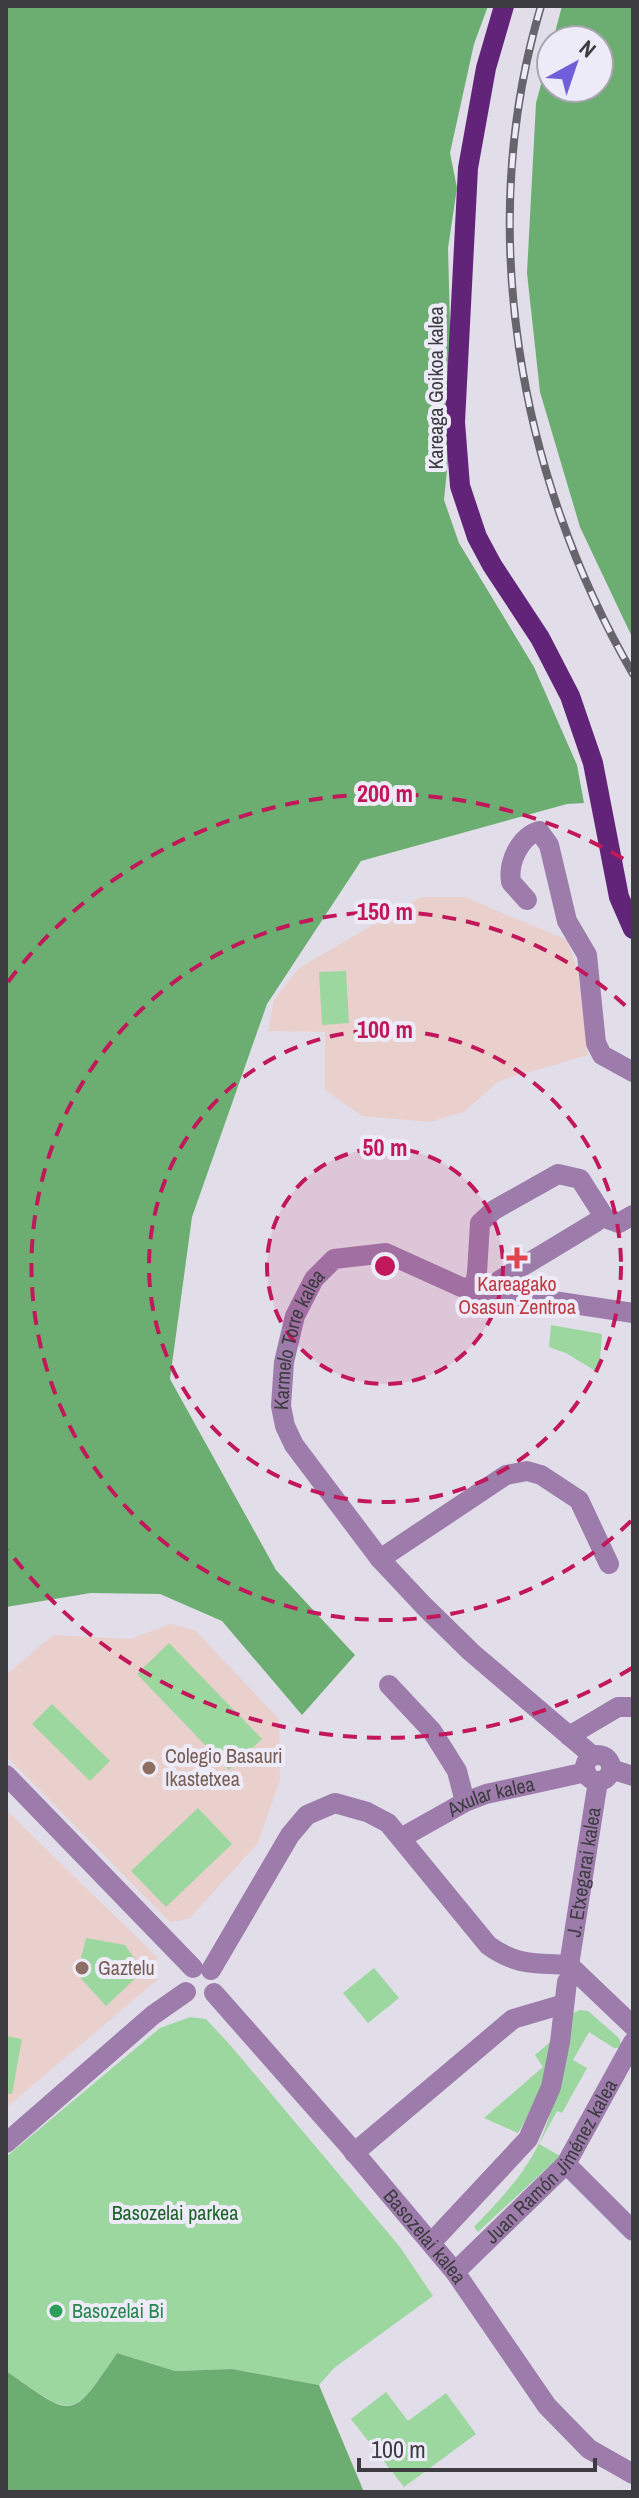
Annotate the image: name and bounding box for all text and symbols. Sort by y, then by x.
north arrow [535,24,615,104]
text: N [573,33,602,64]
street label: Kareaga Goikoa kalea [422,306,449,470]
text: 200 m [357,777,413,809]
text: 150 m [357,895,413,927]
text: 100 m [357,1013,413,1045]
text: 50 m [363,1131,407,1163]
marker: Kareagako Osasun Zentroa [506,1247,528,1269]
centre of rings [371,1252,399,1280]
street label: Karmelo Torre kalea [267,1262,330,1411]
place label: Kareagako Osasun Zentroa [458,1270,576,1320]
place label: Colegio Basauri Ikastetxea [165,1742,283,1792]
marker: Colegio Basauri Ikastetxea [140,1759,158,1777]
street label: Axular kalea [441,1770,537,1823]
street label: J. Etxegarai kalea [560,1805,607,1939]
place label: Gaztelu [98,1954,155,1981]
marker: Gaztelu [73,1959,91,1977]
street label: Juan Ramón Jiménez kalea [478,2074,623,2249]
street label: Basozelai kalea [378,2183,473,2289]
park label: Basozelai parkea [112,2199,238,2226]
place label: Basozelai Bi [72,2297,164,2324]
marker: Basozelai Bi [47,2302,65,2320]
scale bar [359,2422,595,2472]
text: 100 m [371,2433,426,2465]

